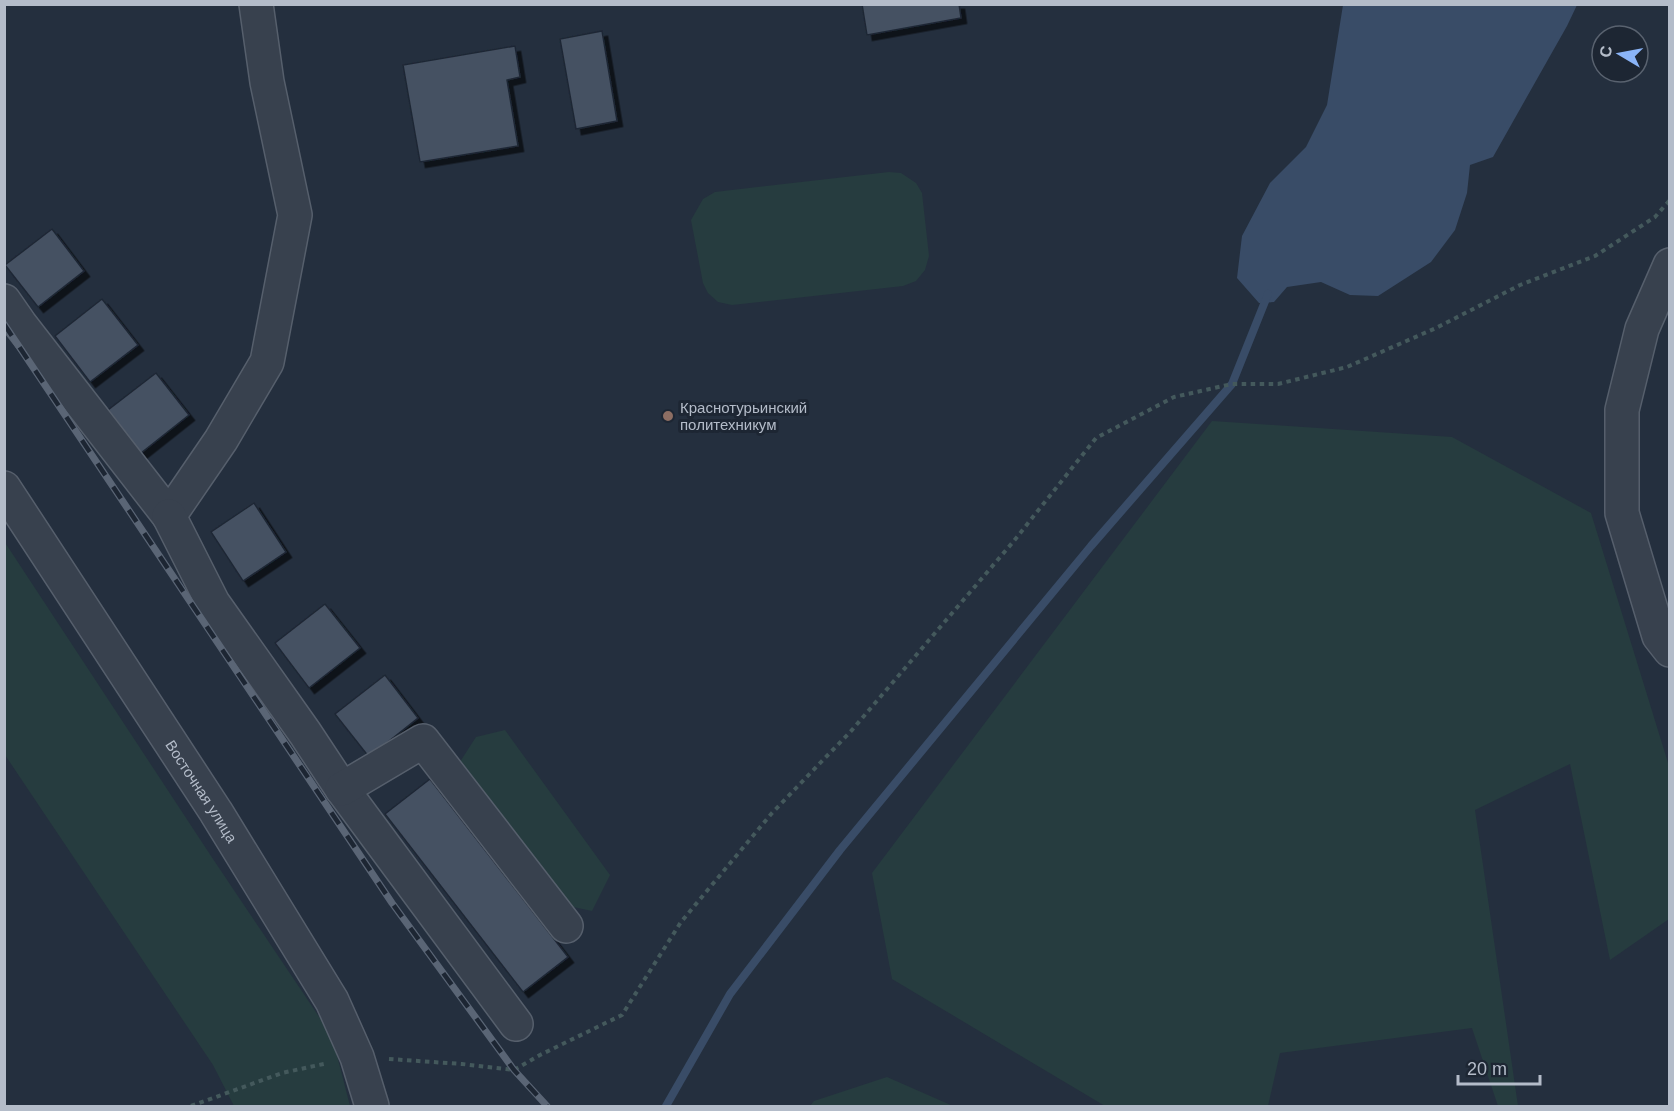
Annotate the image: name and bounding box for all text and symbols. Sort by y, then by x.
north arrow [1590,24,1650,84]
text: С [1596,44,1615,59]
place label: Краснотурьинский политехникум [680,399,807,433]
marker: Краснотурьинский политехникум [661,409,675,423]
street label: Восточная улица [163,737,241,846]
scale bar [1458,1048,1540,1086]
text: 20 m [1467,1059,1507,1079]

